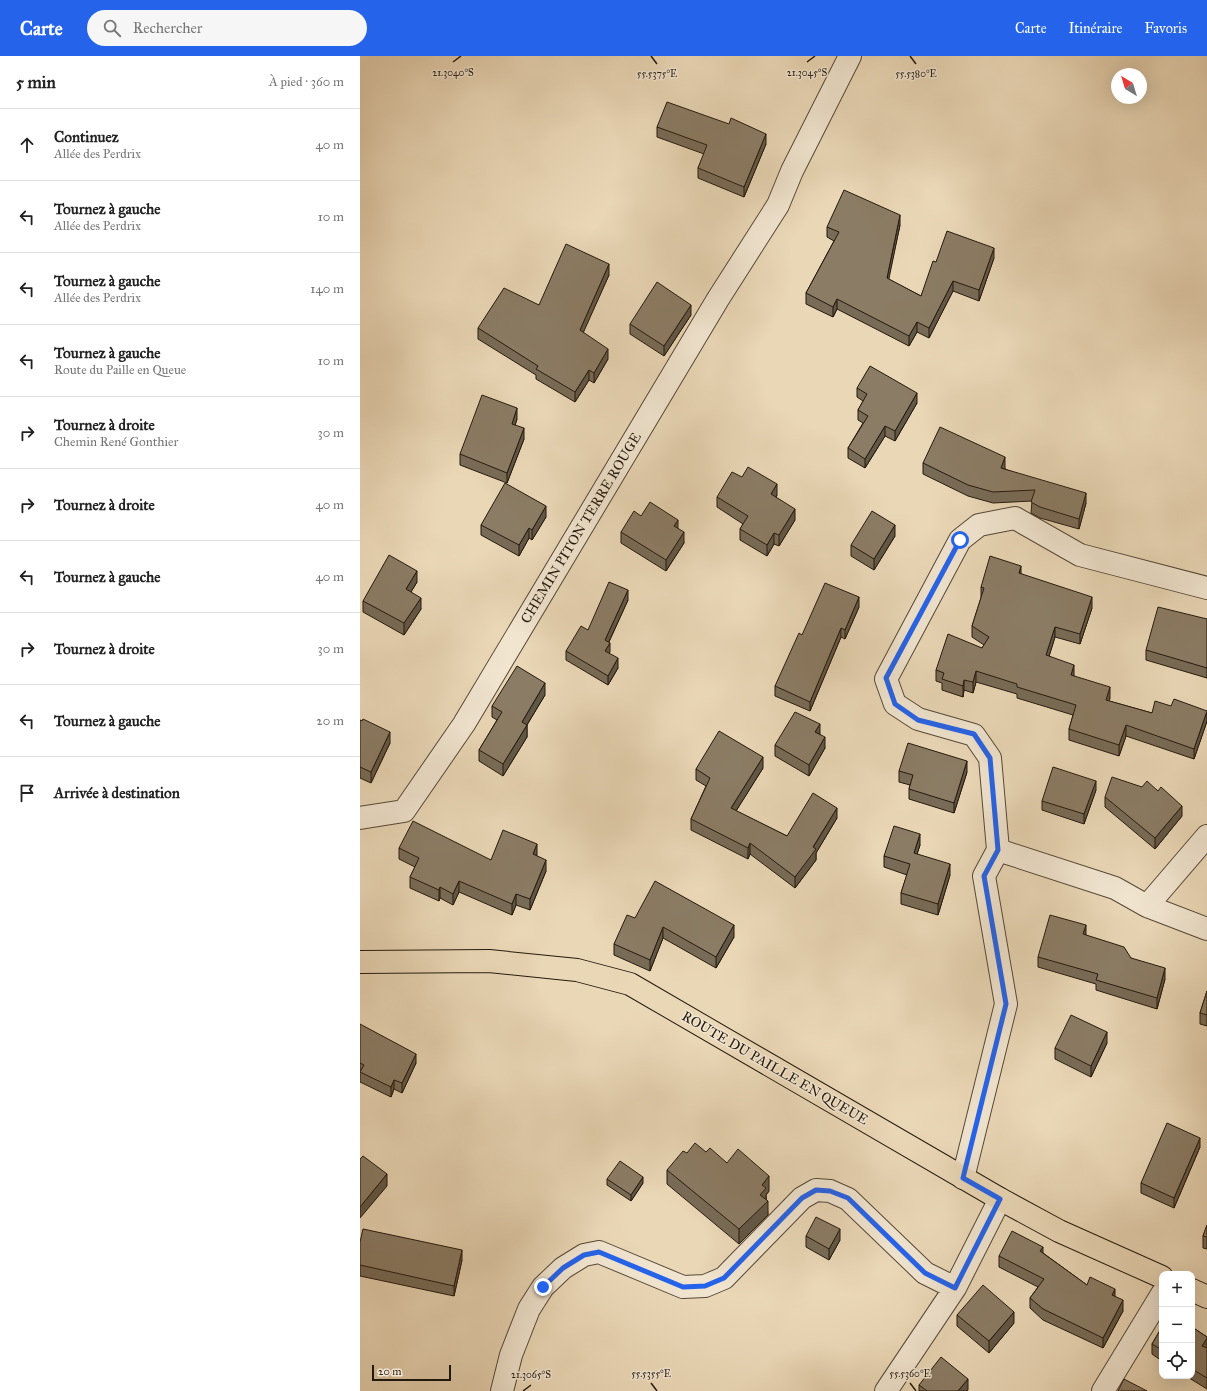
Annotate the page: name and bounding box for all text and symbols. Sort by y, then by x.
search box [87,10,367,46]
text: Carte [20,17,63,40]
icon: search [101,17,123,39]
text: Rechercher [133,19,202,37]
text: Carte [1015,20,1047,37]
text: Itinéraire [1069,20,1122,37]
text: Favoris [1144,20,1187,37]
text: 21.3040°S [432,67,474,79]
text: 21.3045°S [787,67,827,79]
text: 55.5375°E [637,68,677,80]
text: 55.5380°E [895,68,937,80]
north arrow [1111,68,1147,104]
text: 5 min [16,72,56,93]
text: À pied · 360 m [269,74,344,90]
text: Continuez [54,128,119,146]
icon: ahead [16,134,38,156]
text: 40 m [315,137,344,153]
text: Allée des Perdrix [54,146,141,162]
text: Tournez à gauche [54,200,161,218]
icon: left [16,206,38,228]
text: 10 m [318,209,344,225]
text: Allée des Perdrix [54,218,141,234]
text: Tournez à gauche [54,272,161,290]
icon: left [16,278,38,300]
text: 140 m [310,281,344,297]
text: Allée des Perdrix [54,290,141,306]
text: Tournez à gauche [54,344,161,362]
icon: left [16,350,38,372]
text: 10 m [318,353,344,369]
text: Route du Paille en Queue [54,362,186,378]
text: Tournez à droite [54,416,155,434]
icon: right [16,422,38,444]
text: 30 m [318,425,344,441]
street label: CHEMIN PITON TERRE ROUGE [517,429,645,627]
text: Chemin René Gonthier [54,434,178,450]
icon: right [16,494,38,516]
text: Tournez à droite [54,496,155,514]
text: 40 m [315,497,344,513]
route start [951,531,969,549]
icon: left [16,566,38,588]
text: Tournez à gauche [54,568,161,586]
text: 40 m [315,569,344,585]
icon: right [16,638,38,660]
text: Tournez à droite [54,640,155,658]
text: 30 m [318,641,344,657]
icon: left [16,710,38,732]
text: Tournez à gauche [54,712,161,730]
text: 20 m [316,713,344,729]
icon: arrive [16,782,38,804]
text: Arrivée à destination [54,784,180,802]
street label: ROUTE DU PAILLE EN QUEUE [679,1008,871,1128]
map controls [1159,1271,1195,1379]
button: + [1159,1271,1195,1307]
route end [534,1278,552,1296]
button: − [1159,1307,1195,1343]
button: locate [1159,1343,1195,1379]
scale bar [372,1363,451,1382]
text: 20 m [378,1365,401,1378]
text: 55.5355°E [631,1368,671,1380]
text: 55.5360°E [889,1368,931,1380]
text: 21.3065°S [511,1369,551,1381]

